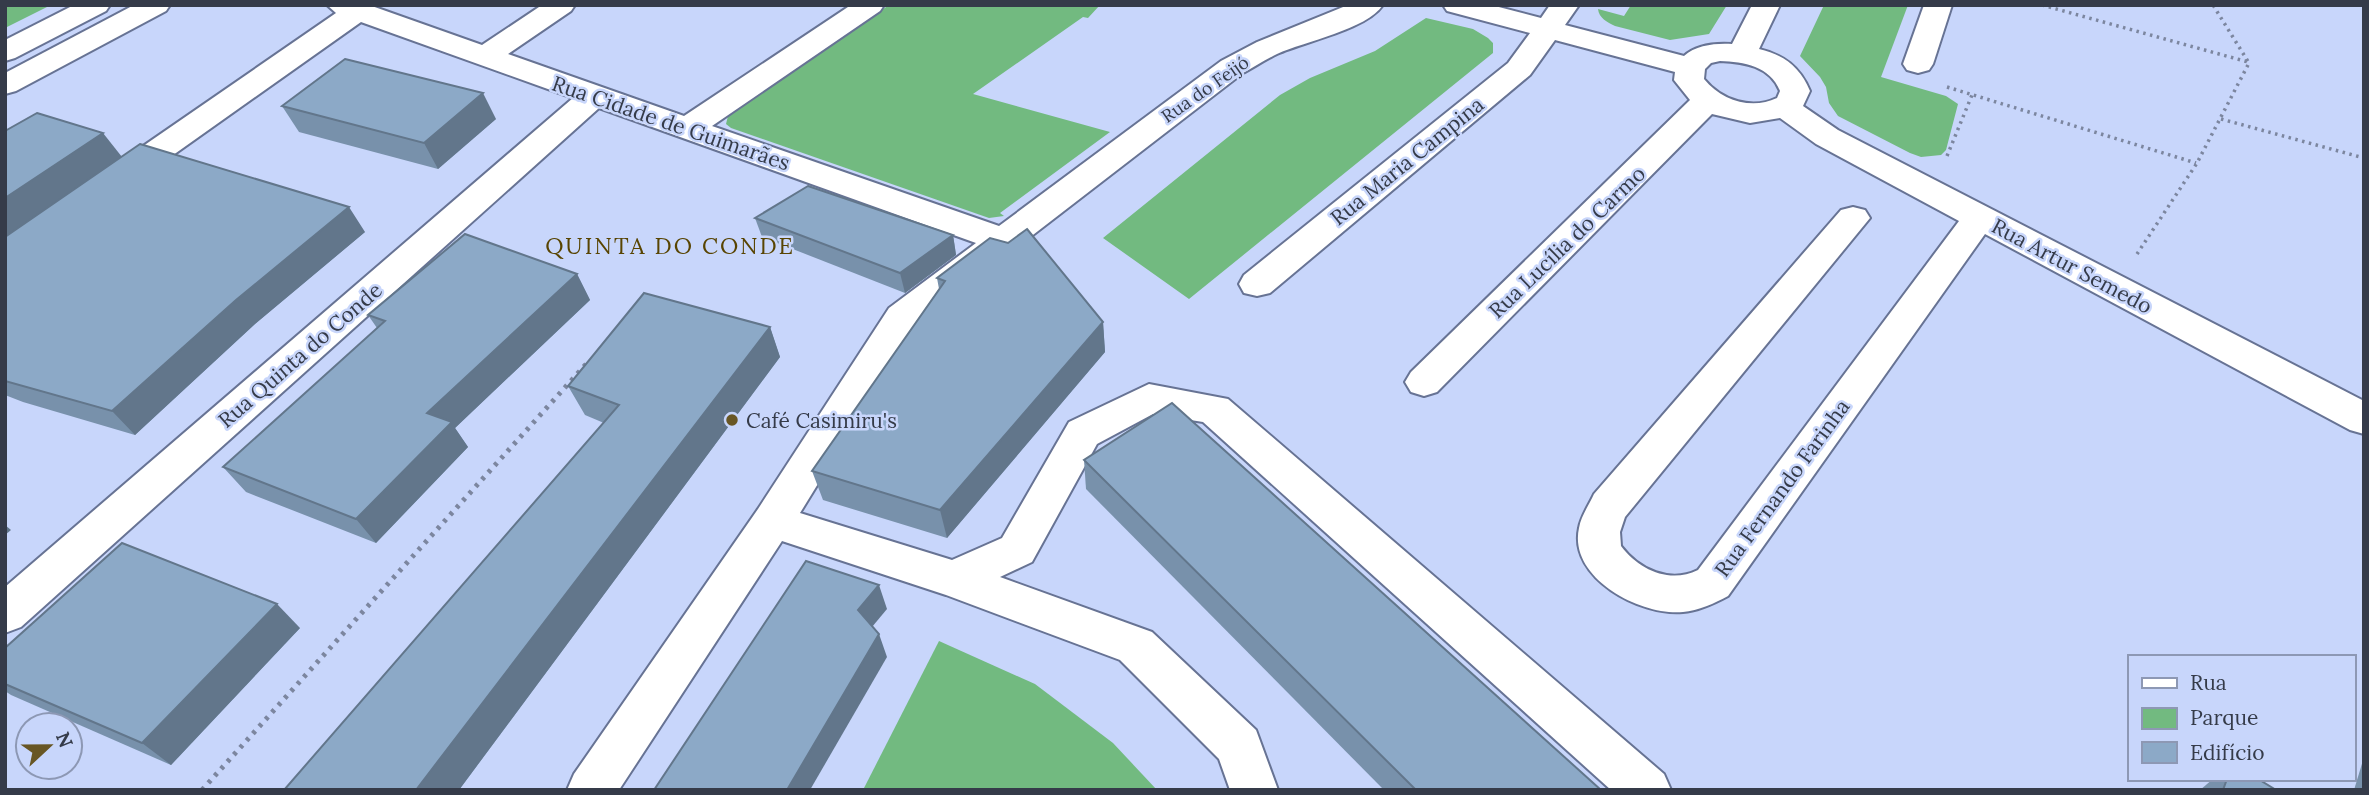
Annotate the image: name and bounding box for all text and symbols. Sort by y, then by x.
street label: Rua do Feijó [1157,50,1253,128]
street label: Rua Cidade de Guimarães [548,70,794,176]
street label: Rua Maria Campina [1325,91,1489,231]
street label: Rua Lucília do Carmo [1483,160,1651,324]
street label: Rua Artur Semedo [1987,212,2157,320]
district label: QUINTA DO CONDE [545,231,795,260]
street label: Rua Quinta do Conde [213,276,387,434]
street label: Rua Fernando Farinha [1708,394,1856,582]
place label: Café Casimiru's [746,407,897,434]
marker: Café Casimiru's [724,412,740,428]
legend [2128,655,2355,781]
text: Rua [2190,669,2227,696]
text: Parque [2190,704,2258,731]
north arrow [14,711,84,781]
text: N [51,728,79,751]
text: Edifício [2190,739,2265,766]

